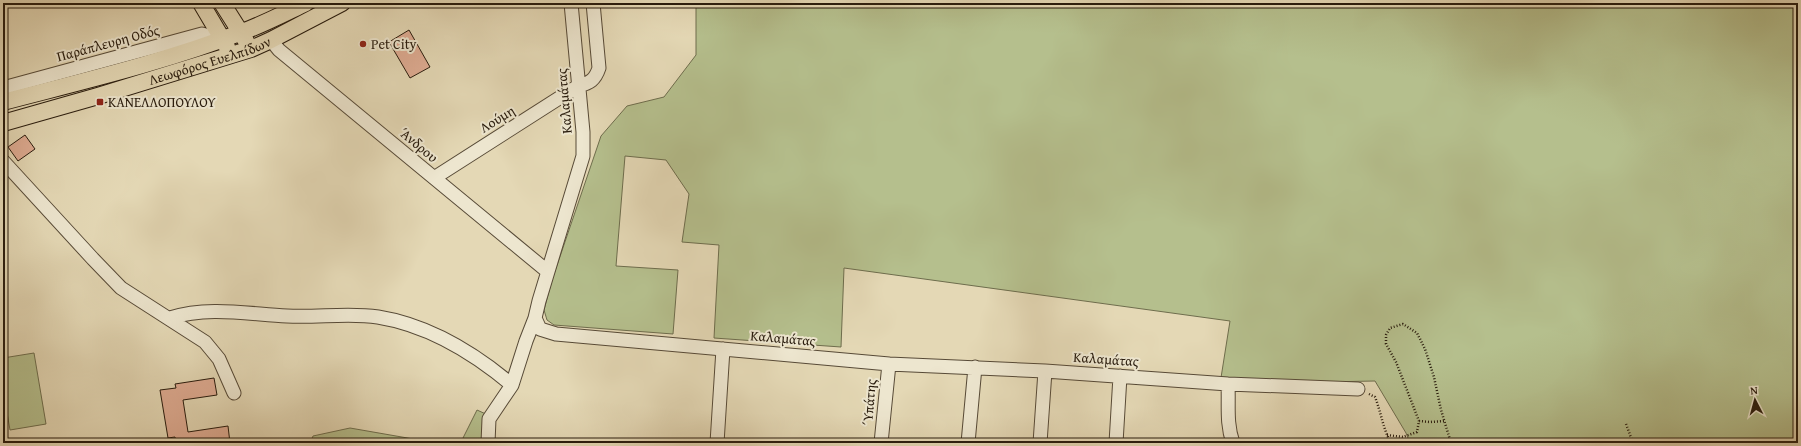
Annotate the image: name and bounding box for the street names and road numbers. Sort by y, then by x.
street label: Παράπλευρη Οδός [54,20,162,66]
street label: Λεωφόρος Ευελπίδων [146,31,274,90]
street label: Καλαμάτας [551,67,577,135]
street label: Λούμη [476,100,518,138]
street label: Άνδρου [396,123,442,167]
street label: Καλαμάτας [749,325,817,351]
street label: Καλαμάτας [1073,347,1139,371]
street label: Ύπάτης [857,378,881,426]

